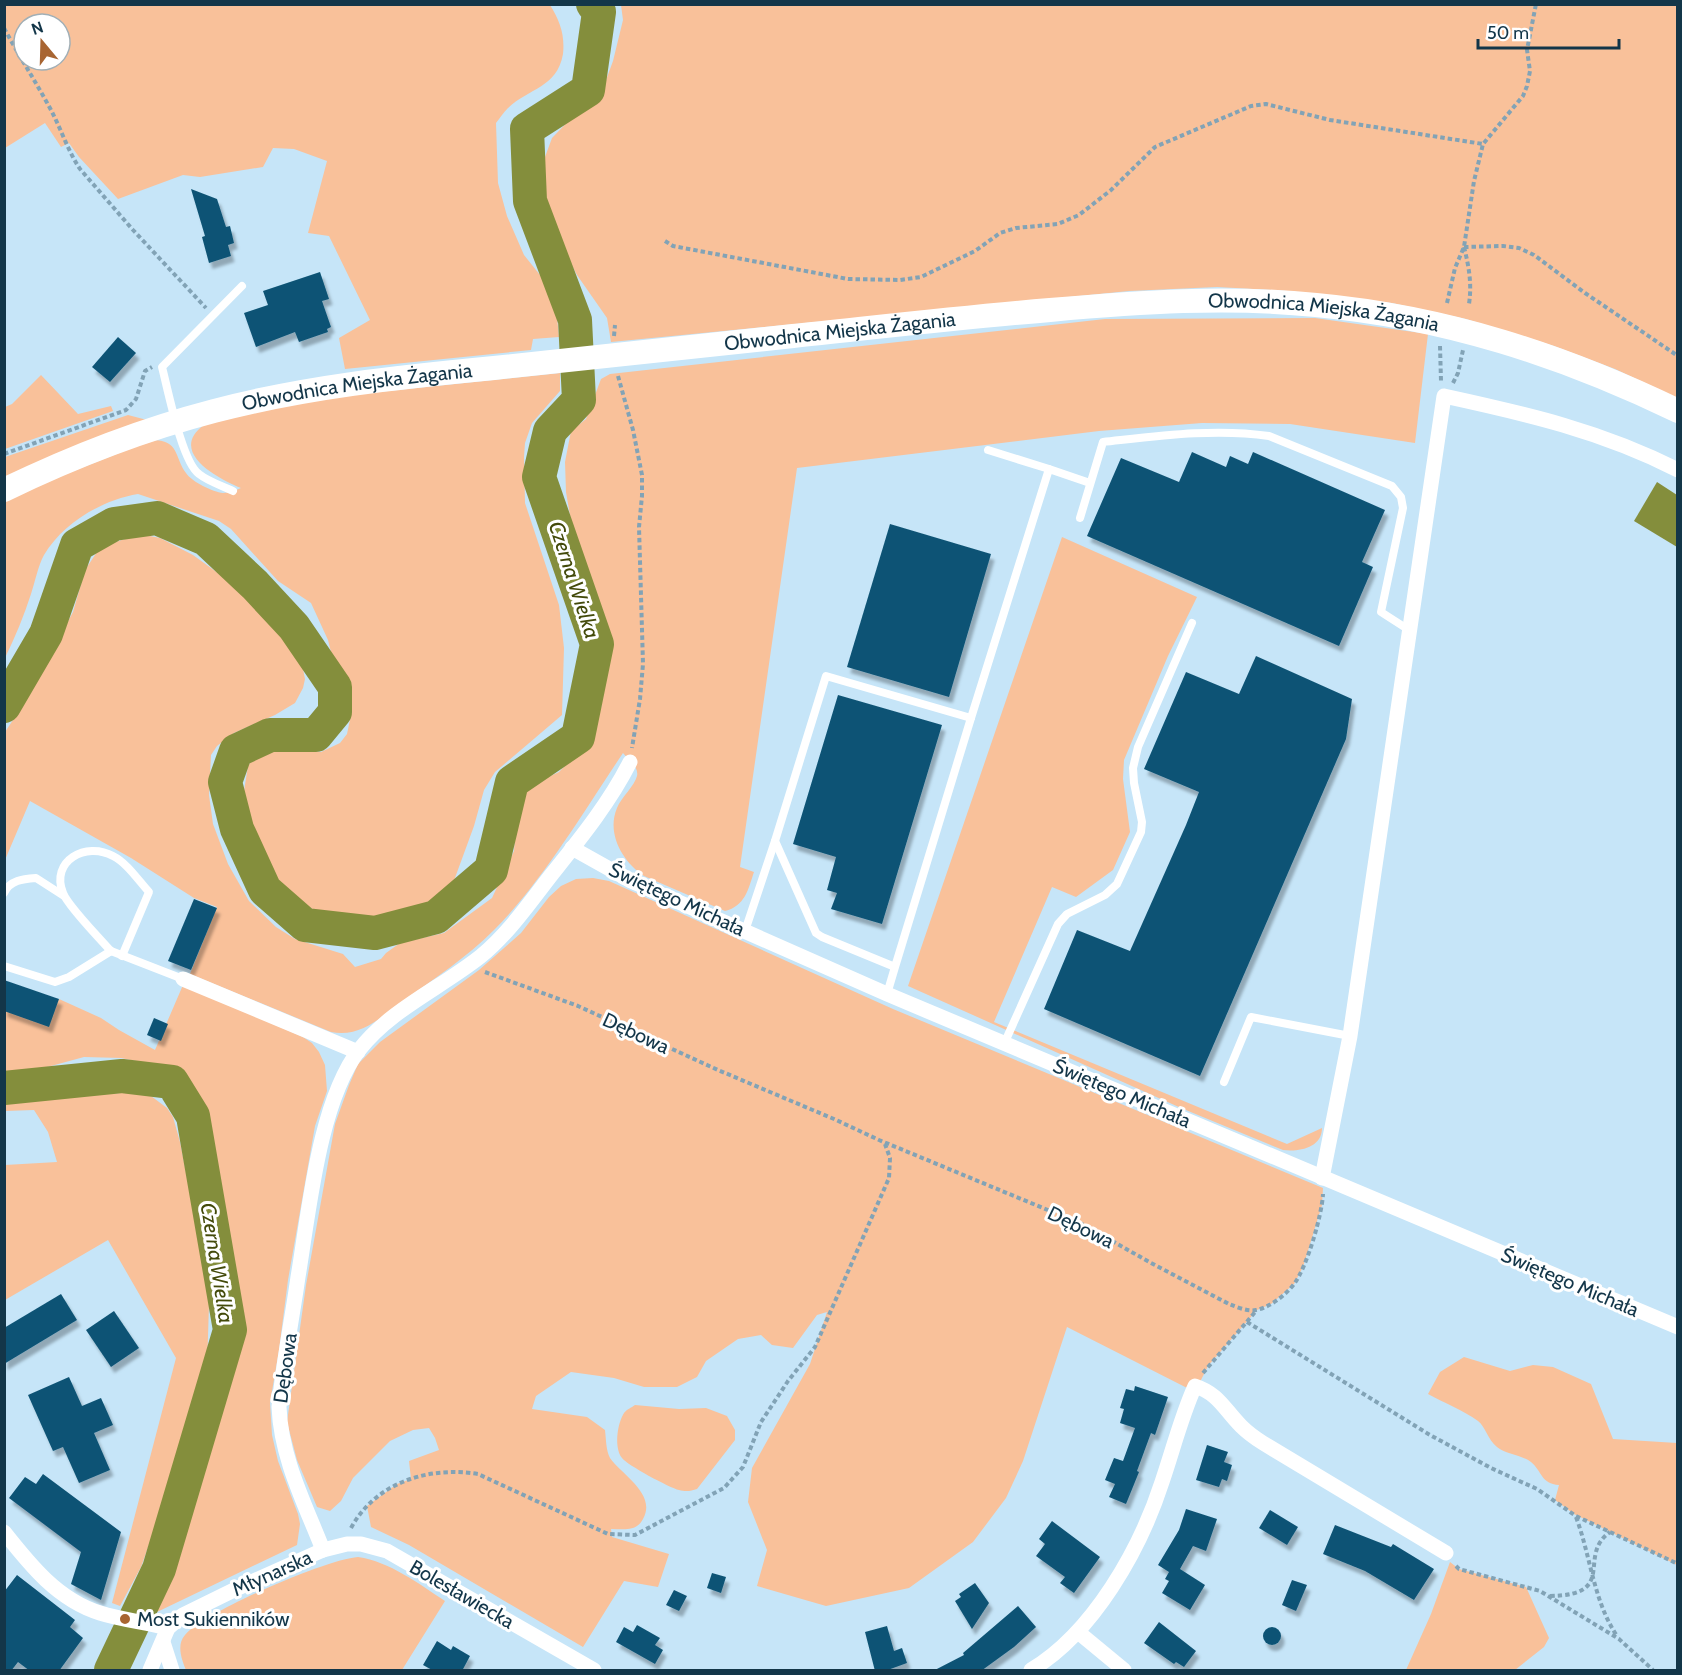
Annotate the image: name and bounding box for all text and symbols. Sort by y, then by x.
north arrow [12,12,72,72]
scale bar [1478,12,1619,50]
text: N [29,17,46,39]
text: 50 m [1487,22,1529,44]
street label: Obwodnica Miejska Żagania [1208,288,1442,337]
street label: Obwodnica Miejska Żagania [723,307,957,355]
street label: Obwodnica Miejska Żagania [239,358,474,416]
water label: Czerna Wielka [544,518,605,642]
street label: Świętego Michała [605,857,749,941]
street label: Dębowa [599,1007,674,1059]
street label: Świętego Michała [1050,1053,1195,1133]
water label: Czerna Wielka [196,1201,239,1325]
street label: Dębowa [1044,1201,1118,1253]
street label: Świętego Michała [1498,1242,1643,1322]
street label: Dębowa [268,1331,302,1405]
street label: Młynarska [228,1545,316,1601]
street label: Bolesławiecka [405,1554,519,1634]
place label: Most Sukienników [137,1607,290,1631]
marker: Most Sukienników [118,1612,132,1626]

